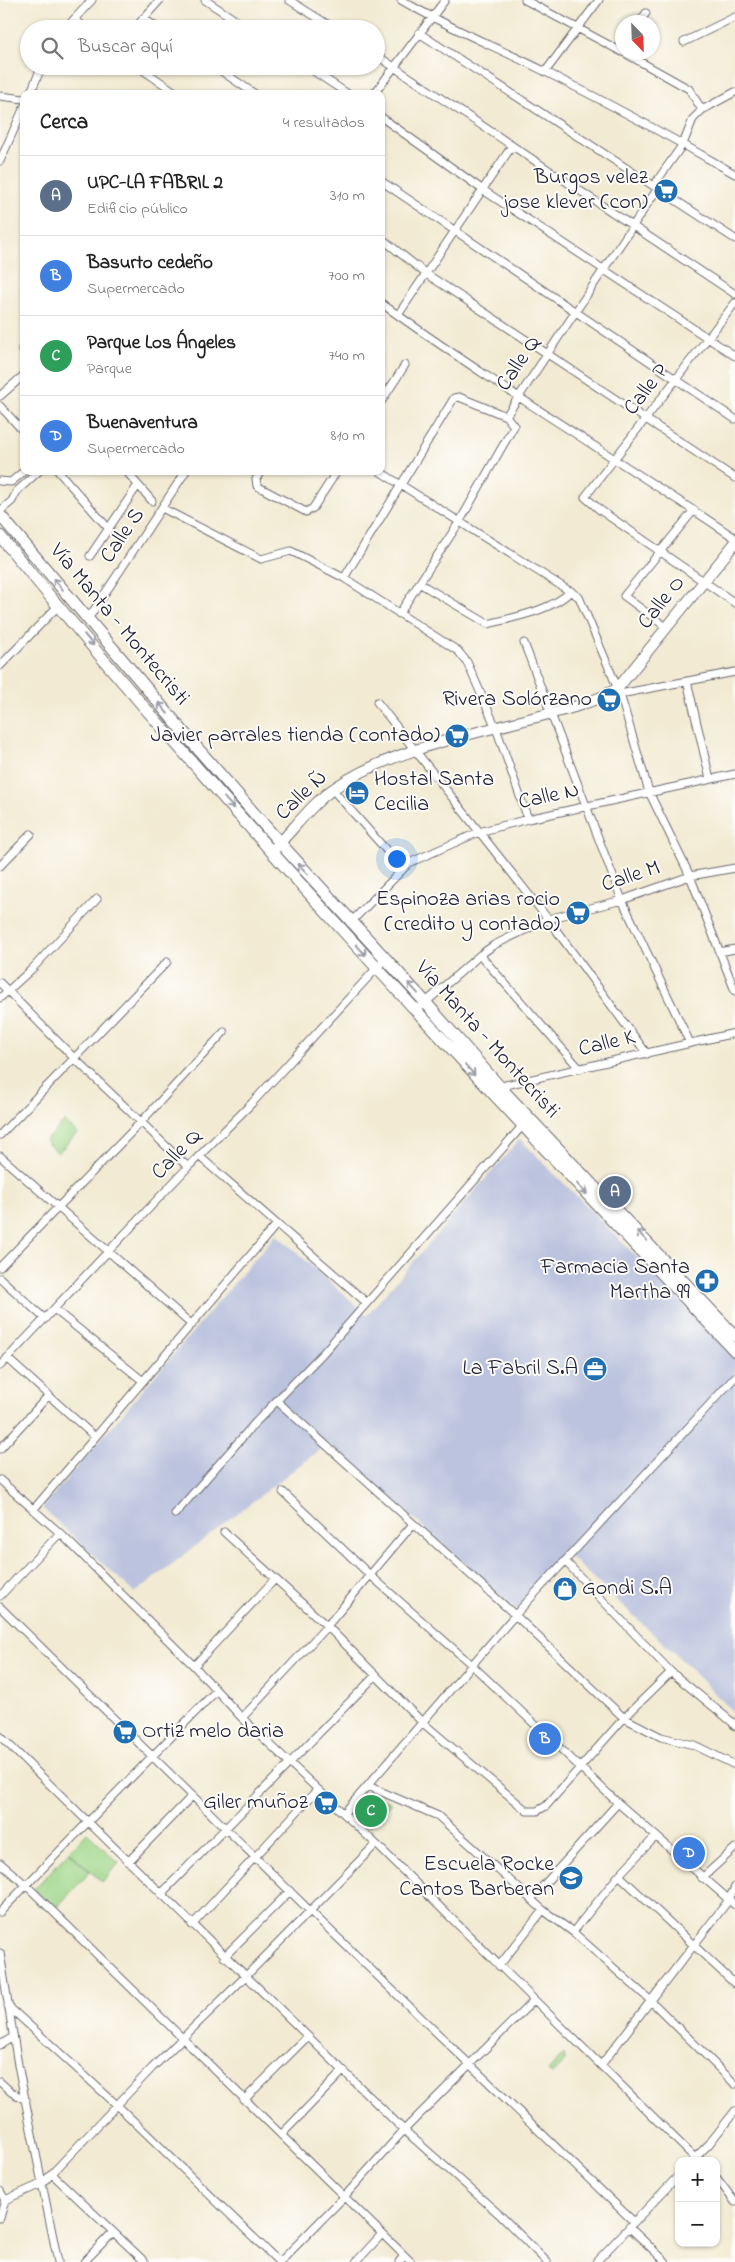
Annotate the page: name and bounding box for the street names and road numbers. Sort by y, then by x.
street label: Calle Q [489,329,550,398]
street label: Calle P [616,357,678,423]
street label: Calle S [93,502,153,570]
street label: Vía Manta - Montecristi [41,536,197,713]
street label: Calle O [630,569,694,637]
street label: Calle Ñ [269,763,335,829]
street label: Calle N [516,775,582,819]
street label: Calle M [597,853,665,901]
street label: Vía Manta - Montecristi [406,953,567,1126]
street label: Calle K [575,1022,639,1066]
street label: Calle Q [144,1121,210,1188]

